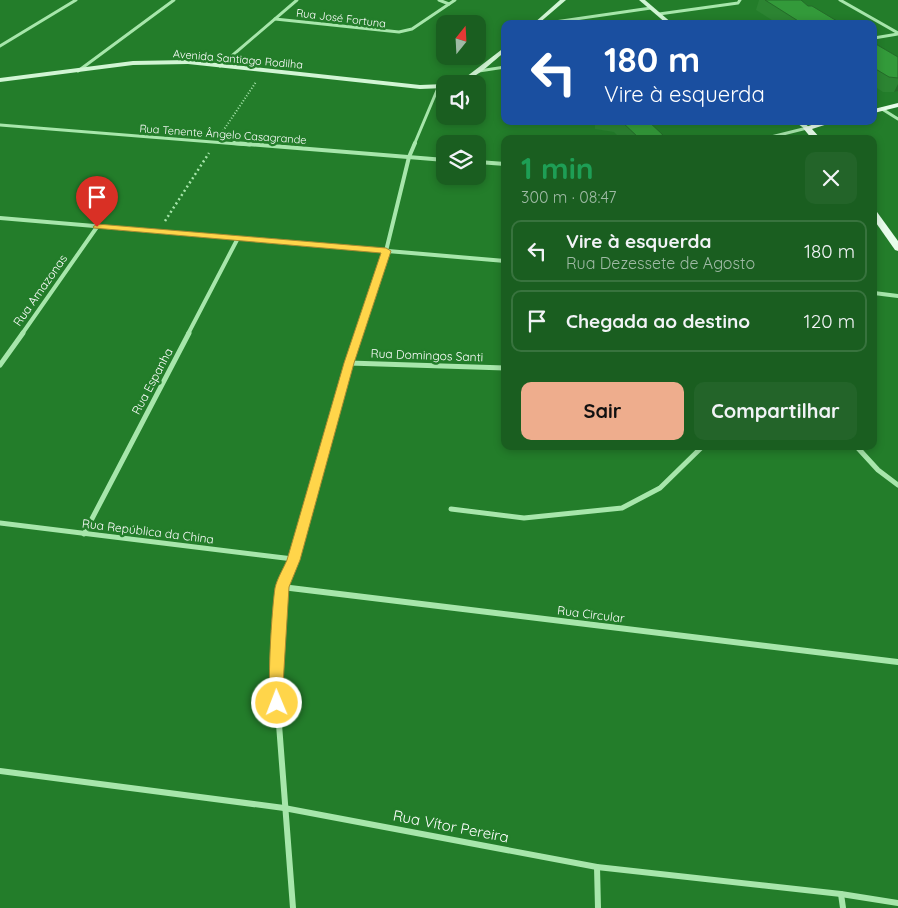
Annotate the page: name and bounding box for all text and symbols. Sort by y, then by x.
street label: Rua José Fortuna [295,6,387,30]
north arrow [436,15,486,65]
map controls [436,15,486,185]
text: 180 m [604,37,700,81]
icon: left [521,40,586,105]
street label: Avenida Santiago Rodilha [172,46,304,72]
button: sound [436,75,486,125]
text: Vire à esquerda [604,80,765,108]
street label: Rua Tenente Ângelo Casagrande [139,121,307,147]
button: layers [436,135,486,185]
text: 1 min [521,149,594,187]
button: close [805,152,857,204]
pin [76,176,118,227]
icon: arrive [83,183,111,211]
text: 300 m · 08:47 [521,187,617,207]
text: Vire à esquerda [566,229,711,253]
icon: left [523,237,551,265]
text: 180 m [804,239,855,263]
street label: Rua Amazonas [10,251,70,329]
text: Rua Dezessete de Agosto [566,253,755,273]
icon: arrive [523,307,551,335]
text: Chegada ao destino [566,309,750,333]
text: 120 m [804,309,855,333]
street label: Rua Espanha [128,345,176,417]
street label: Rua Domingos Santi [370,346,484,364]
button: Sair [521,382,684,440]
button: Compartilhar [694,382,857,440]
street label: Rua República da China [81,515,215,547]
street label: Rua Circular [556,602,626,626]
position arrow [250,676,302,728]
street label: Rua Vítor Pereira [391,805,511,847]

